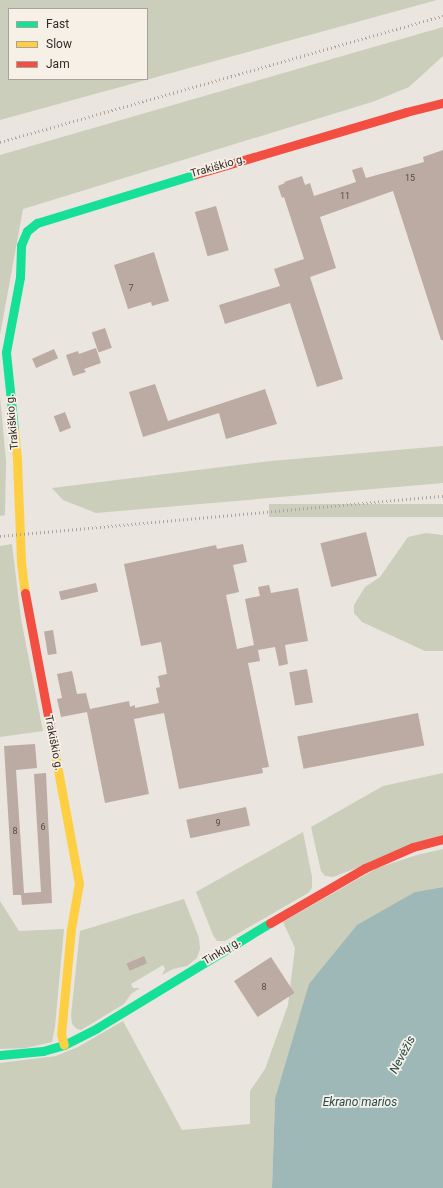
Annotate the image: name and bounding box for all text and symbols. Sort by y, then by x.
legend [8,8,148,80]
text: Fast [46,17,69,31]
text: Slow [46,37,72,51]
text: Jam [46,57,70,71]
street label: Trakiškio g. [189,153,247,181]
house number: 15 [405,173,415,183]
house number: 11 [340,191,350,201]
house number: 7 [128,283,134,293]
street label: Trakiškio g. [4,394,22,450]
street label: Trakiškio g. [41,714,65,772]
house number: 9 [215,818,221,828]
house number: 6 [40,822,46,832]
house number: 8 [12,826,18,836]
street label: Tinklų g. [201,936,243,968]
house number: 8 [261,982,267,992]
water label: Nevėžis [387,1034,419,1076]
water label: Ekrano marios [323,1096,397,1110]

